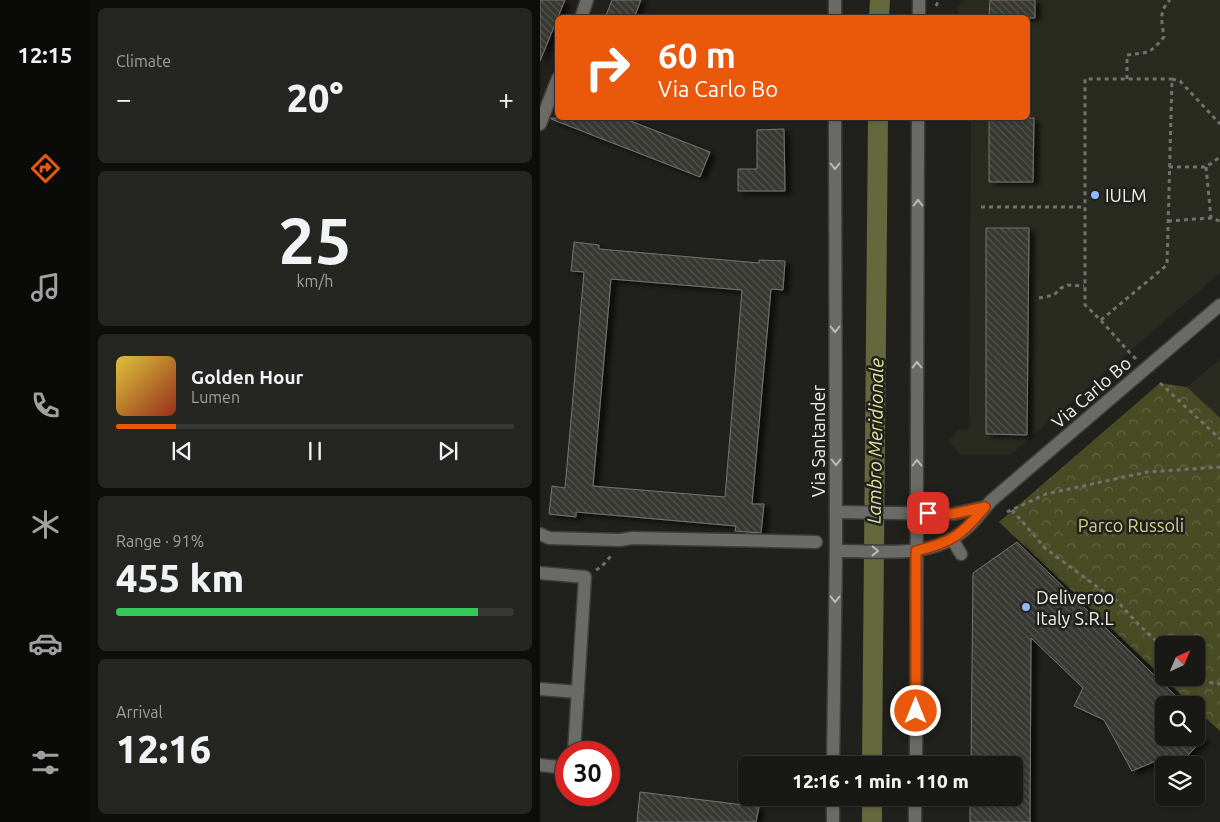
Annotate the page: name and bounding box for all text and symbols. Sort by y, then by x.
icon: right [575,35,640,100]
text: 60 m [658,35,736,75]
text: 12:15 [17,42,73,67]
text: Climate [116,52,171,70]
text: Via Carlo Bo [658,76,778,101]
text: 20° [287,77,343,119]
text: − [116,83,132,114]
text: + [498,83,514,114]
icon: directions [28,151,63,186]
one-way arrow [830,162,840,170]
place label: IULM [1105,185,1147,205]
marker: IULM [1089,189,1101,201]
one-way arrow [913,199,923,206]
text: 25 [278,203,352,276]
icon: music [28,270,63,305]
text: km/h [297,272,333,290]
one-way arrow [830,325,840,333]
street label: Via Carlo Bo [1047,352,1135,432]
water label: Lambro Meridionale [863,357,887,524]
one-way arrow [912,361,922,369]
text: Golden Hour [191,366,303,388]
street label: Via Santander [808,385,828,497]
icon: phone [28,388,63,423]
text: Lumen [191,388,240,406]
icon: previous [168,437,196,465]
icon: pause [301,437,329,465]
icon: next [434,437,462,465]
one-way arrow [831,458,841,466]
one-way arrow [912,459,922,467]
pin [907,492,949,534]
icon: arrive [914,499,942,527]
icon: climate [28,507,63,542]
park label: Parco Russoli [1078,515,1184,535]
text: Range · 91% [116,532,204,550]
one-way arrow [872,546,880,557]
text: 455 km [116,557,244,599]
place label: Deliveroo Italy S.R.L [1036,587,1114,628]
one-way arrow [830,596,840,604]
marker: Deliveroo Italy S.R.L [1020,601,1032,613]
icon: car [28,626,63,661]
north arrow [1155,636,1205,686]
map controls [1155,636,1205,806]
position arrow [889,684,941,736]
button: search [1155,696,1205,746]
text: Arrival [116,703,163,721]
text: 12:16 [116,728,211,770]
speed limit sign: 30 [555,741,620,806]
icon: filters [28,745,63,780]
button: layers [1155,756,1205,806]
text: 12:16 · 1 min · 110 m [792,770,969,792]

